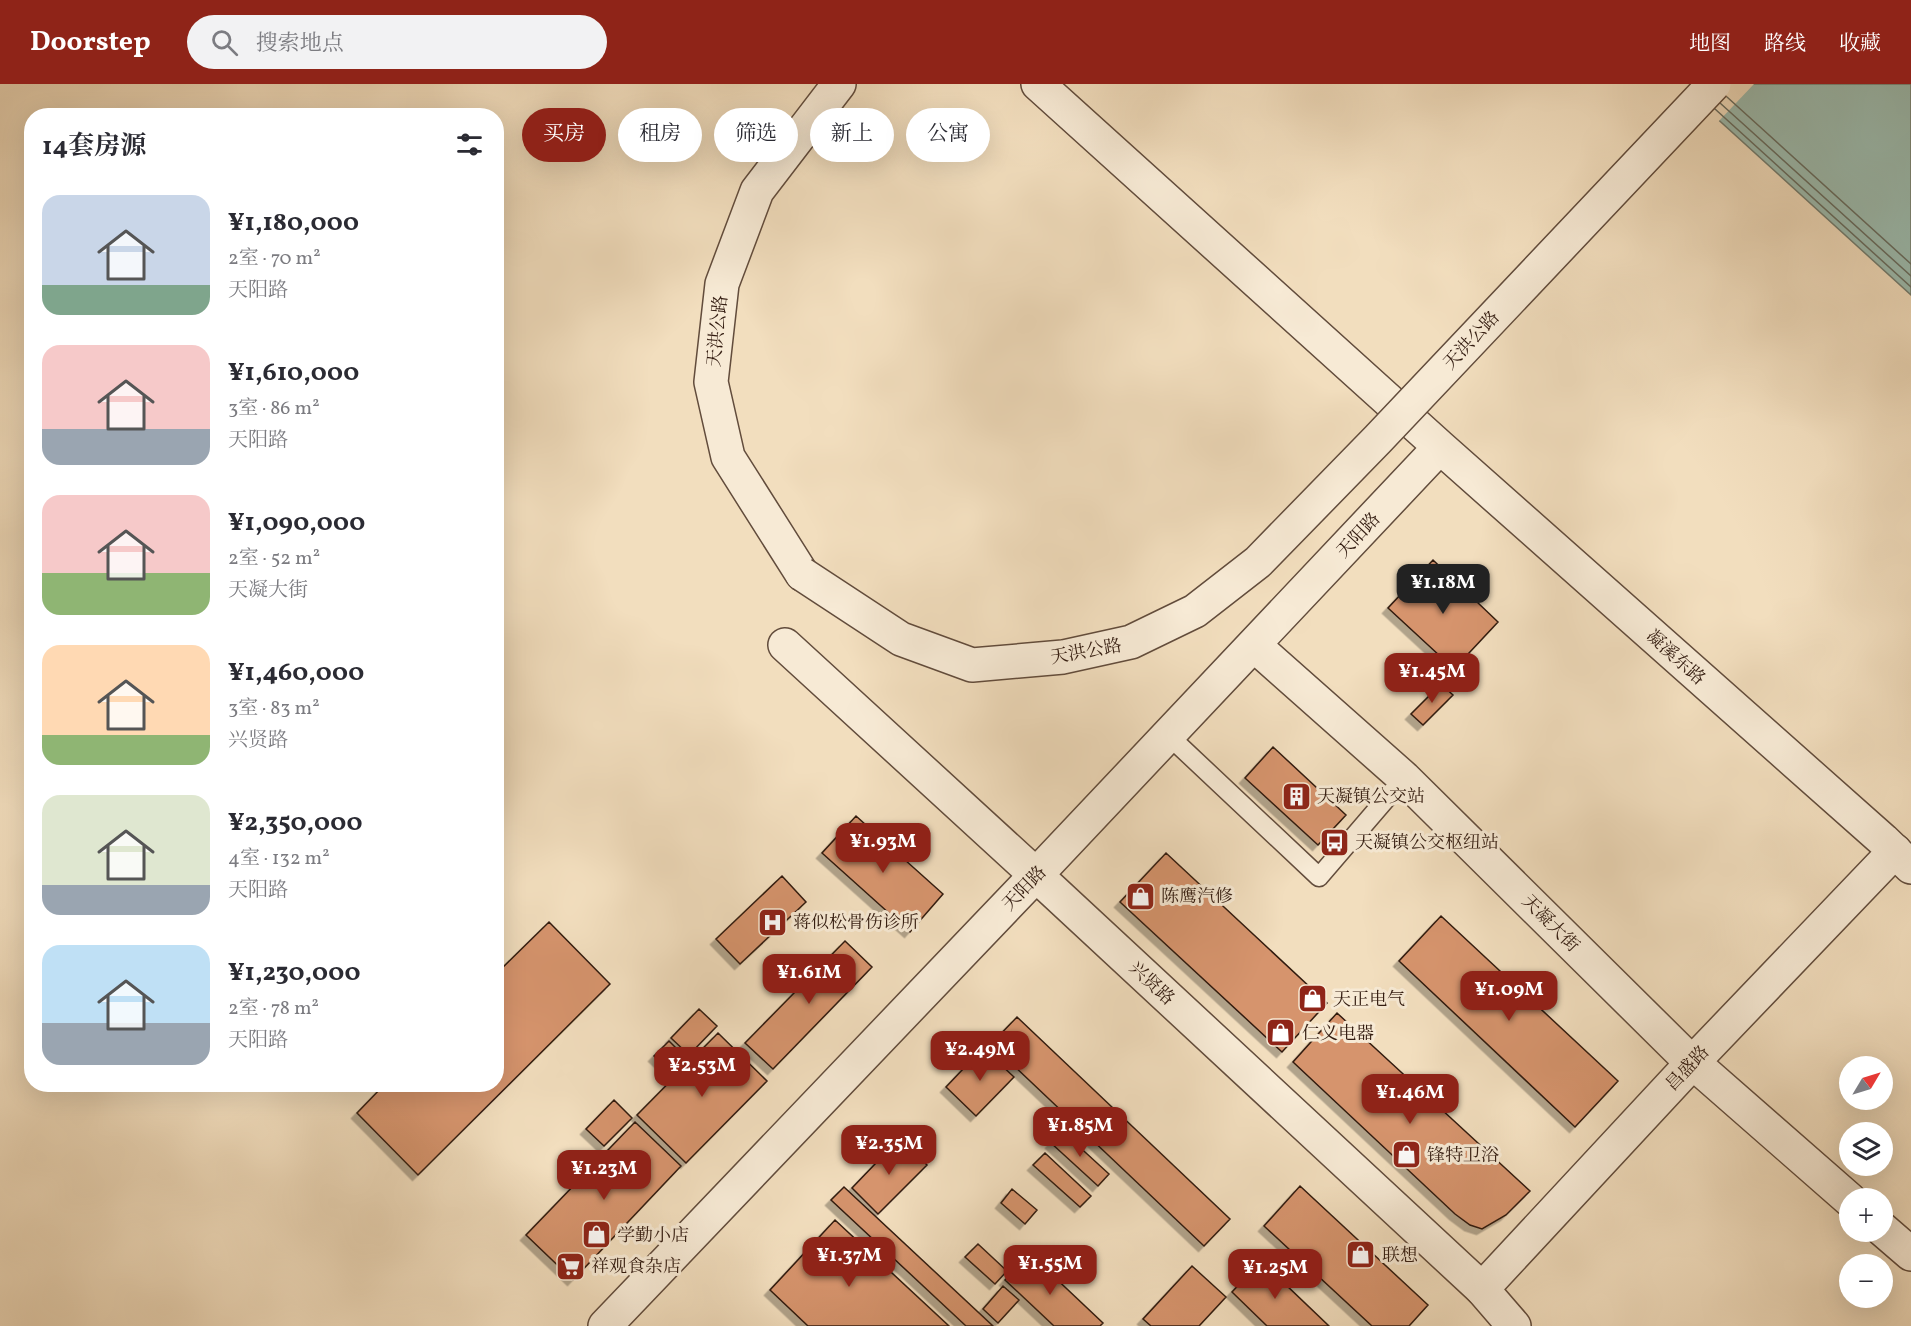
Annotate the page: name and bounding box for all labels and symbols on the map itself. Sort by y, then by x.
street label: 天洪公路 [702,294,735,368]
street label: 天洪公路 [1438,306,1506,376]
street label: 天阳路 [1332,508,1387,564]
pin: ¥1.18M [1394,564,1492,615]
street label: 凝溪东路 [1640,625,1710,691]
street label: 天洪公路 [1049,634,1124,671]
pin: ¥1.45M [1383,653,1481,704]
building icon: 天凝镇公交站 [1280,780,1312,812]
place label: 天凝镇公交站 [1317,785,1425,810]
pin: ¥1.93M [834,823,932,874]
bus stop icon: 天凝镇公交枢纽站 [1318,826,1350,858]
place label: 天凝镇公交枢纽站 [1355,831,1499,856]
street label: 天阳路 [997,861,1053,917]
shop icon: 陈鹰汽修 [1124,880,1156,912]
place label: 陈鹰汽修 [1161,885,1233,910]
street label: 天凝大街 [1516,890,1584,958]
hospital icon: 蒋似松骨伤诊所 [756,906,788,938]
place label: 蒋似松骨伤诊所 [793,911,919,936]
pin: ¥1.61M [760,954,858,1005]
street label: 兴贤路 [1123,957,1179,1012]
pin: ¥1.09M [1460,971,1558,1022]
shop icon: 天正电气 [1296,983,1328,1015]
place label: 天正电气 [1333,988,1405,1013]
shop icon: 仁义电器 [1265,1017,1297,1049]
place label: 仁义电器 [1302,1022,1374,1047]
pin: ¥2.49M [931,1031,1029,1082]
street label: 昌盛路 [1661,1041,1716,1097]
pin: ¥2.53M [653,1047,751,1098]
north arrow [1839,1056,1893,1110]
pin: ¥1.46M [1361,1074,1459,1125]
pin: ¥1.85M [1031,1107,1129,1158]
pin: ¥2.35M [840,1125,938,1176]
shop icon: 锋特卫浴 [1390,1139,1422,1171]
place label: 锋特卫浴 [1427,1144,1499,1169]
pin: ¥1.23M [555,1150,653,1201]
shop icon: 学勤小店 [580,1219,612,1251]
place label: 学勤小店 [617,1224,689,1249]
pin: ¥1.37M [800,1237,898,1288]
shop icon: 联想 [1345,1239,1377,1271]
place label: 联想 [1382,1244,1418,1269]
pin: ¥1.55M [1001,1245,1099,1296]
pin: ¥1.25M [1226,1249,1324,1300]
supermarket icon: 祥观食杂店 [554,1250,586,1282]
place label: 祥观食杂店 [591,1255,681,1280]

